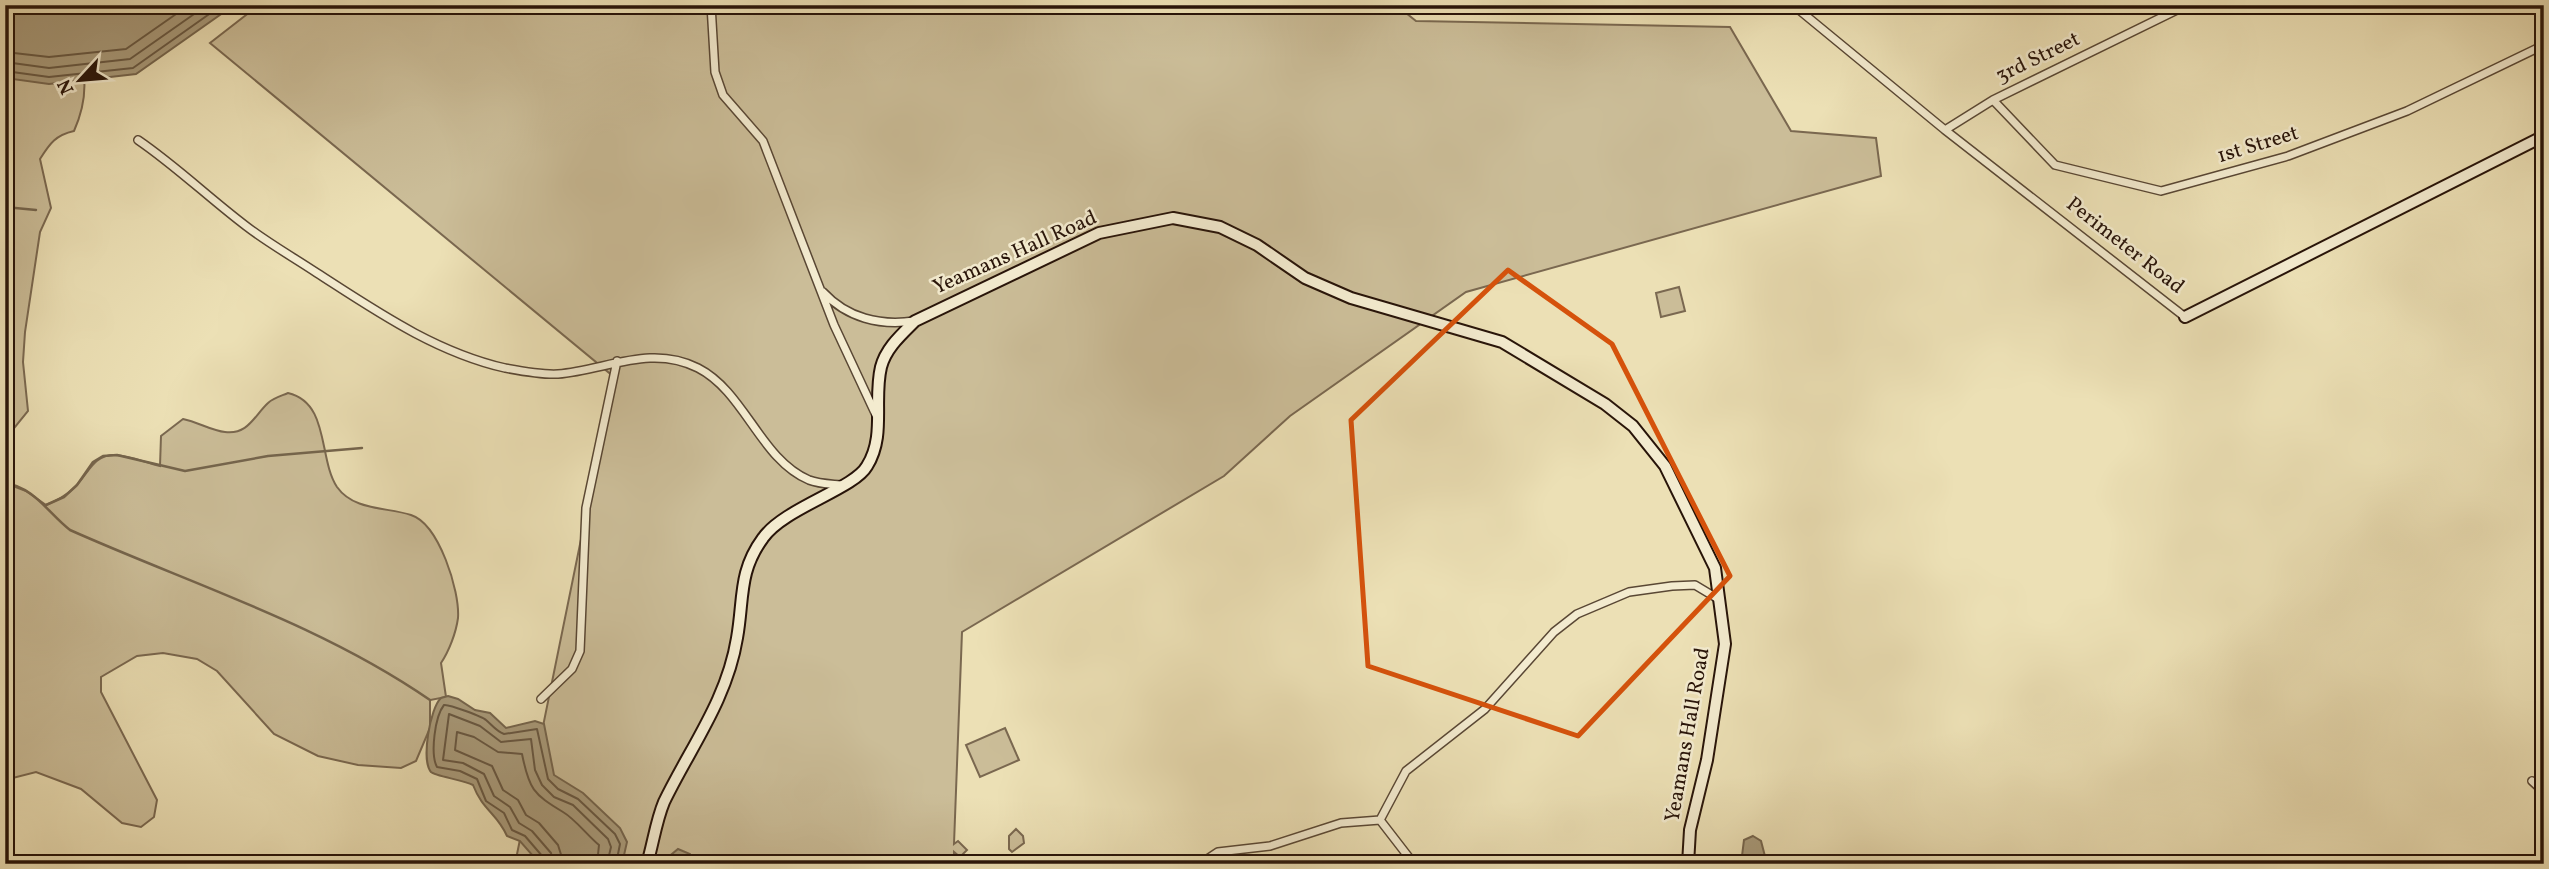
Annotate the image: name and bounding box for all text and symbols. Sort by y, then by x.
street label: 3rd Street [1991,25,2085,91]
north arrow [46,46,116,116]
text: N [52,74,81,98]
street label: 1st Street [2214,119,2302,171]
street label: Perimeter Road [2060,191,2190,301]
street label: Yeamans Hall Road [928,204,1102,302]
street label: Yeamans Hall Road [1658,645,1718,825]

